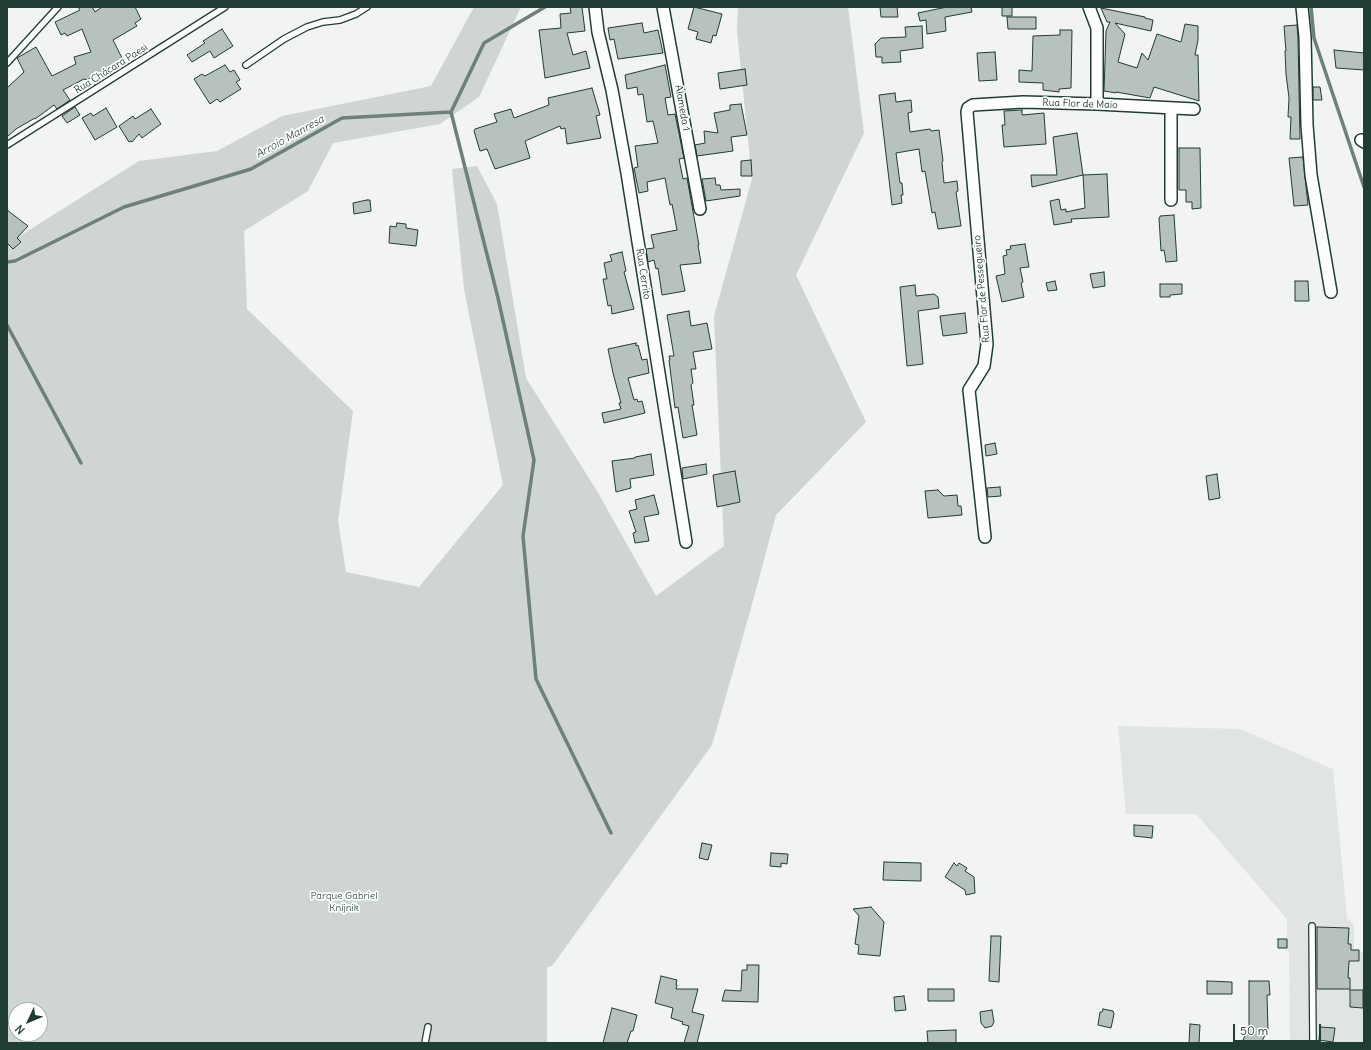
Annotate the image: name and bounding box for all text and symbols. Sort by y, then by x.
street label: Rua Chácara Paesi [72,41,150,97]
street label: Alameda 1 [672,84,692,132]
street label: Rua Flor de Maio [1042,97,1118,111]
water label: Arroio Manresa [253,113,327,161]
street label: Rua Flor de Pessegueiro [971,235,993,343]
street label: Rua Cerrito [633,248,653,300]
park label: Parque Gabriel Knijnik [311,890,377,914]
north arrow [8,1002,48,1042]
scale bar [1235,1016,1323,1042]
text: N [12,1022,28,1037]
text: 50 m [1240,1023,1268,1038]

